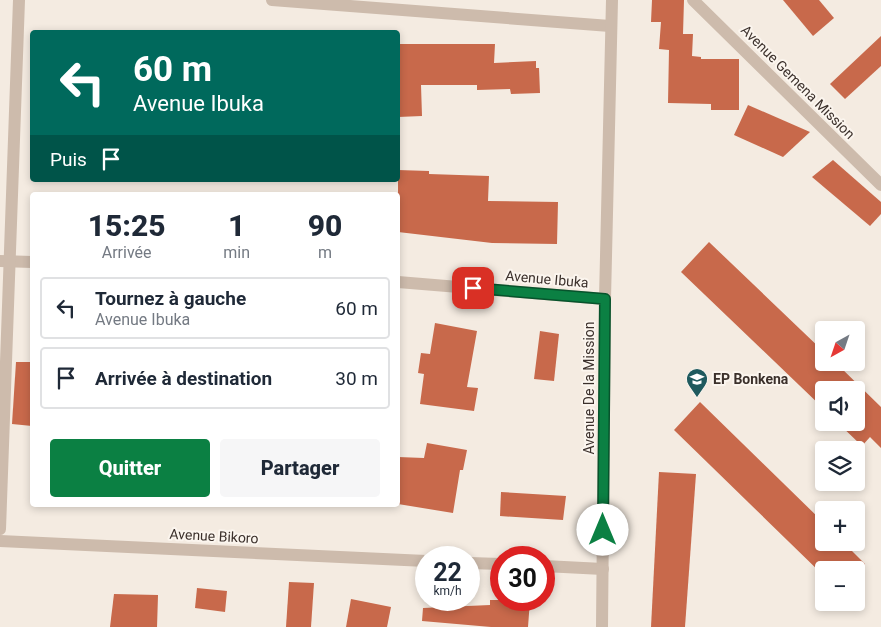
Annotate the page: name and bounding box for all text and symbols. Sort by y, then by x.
street label: Avenue Gemena Mission [738,22,858,142]
text: 60 m [133,49,212,90]
icon: left [50,50,115,115]
text: Avenue Ibuka [133,91,264,116]
icon: arrive [97,145,125,173]
text: Puis [50,148,87,171]
text: 15:25 [88,208,166,243]
text: 1 [228,208,245,243]
text: 90 [308,208,342,243]
text: Arrivée [102,243,152,262]
text: min [223,243,250,262]
text: m [318,243,332,262]
pin [452,267,494,309]
street label: Avenue Ibuka [505,267,589,291]
icon: arrive [459,274,487,302]
text: Tournez à gauche [95,287,246,310]
icon: left [52,294,80,322]
text: 60 m [335,297,378,320]
text: Avenue Ibuka [95,310,190,329]
street label: Avenue De la Mission [581,321,597,455]
north arrow [815,321,865,371]
map controls [815,321,865,611]
icon: arrive [52,364,80,392]
text: Arrivée à destination [95,367,272,390]
text: 30 m [335,367,378,390]
school or university icon: EP Bonkena [685,367,709,398]
place label: EP Bonkena [713,371,789,387]
button: sound [815,381,865,431]
button: Quitter [50,439,210,497]
button: Partager [220,439,380,497]
button: layers [815,441,865,491]
button: + [815,501,865,551]
position arrow [576,503,628,555]
street label: Avenue Bikoro [169,526,259,546]
speed limit sign: 30 [490,546,555,611]
text: 22 [433,558,462,587]
button: − [815,561,865,611]
text: km/h [433,584,462,598]

